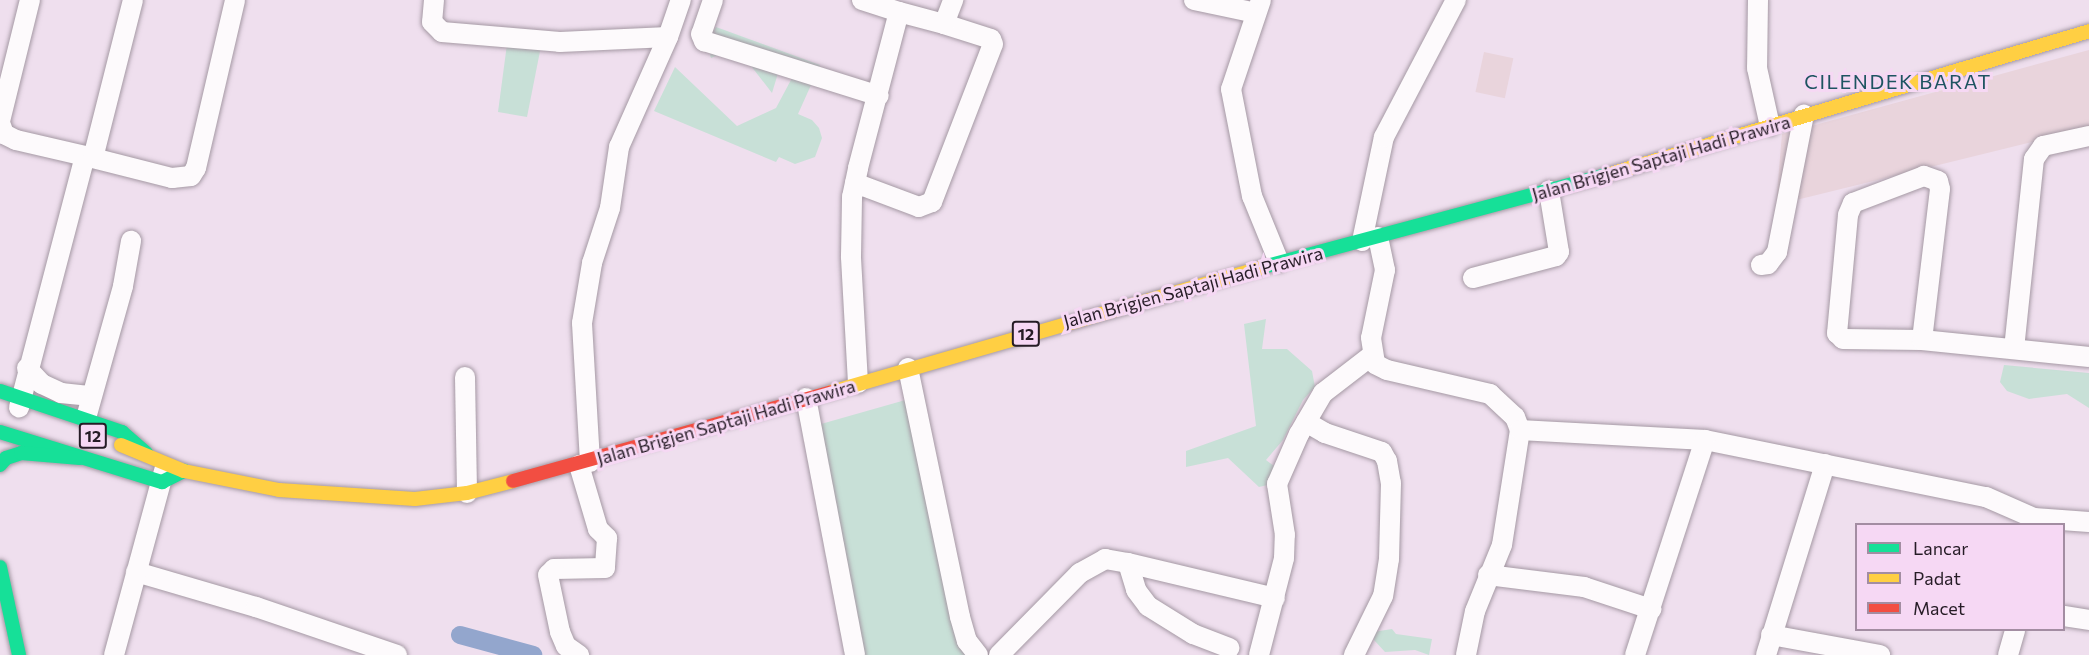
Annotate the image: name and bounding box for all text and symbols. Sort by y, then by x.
district label: CILENDEK BARAT [1804,69,1992,93]
street label: Jalan Brigjen Saptaji Hadi Prawira [1529,111,1793,205]
street label: Jalan Brigjen Saptaji Hadi Prawira [1061,242,1325,332]
road number: 12 [1011,321,1041,347]
street label: Jalan Brigjen Saptaji Hadi Prawira [594,375,858,469]
road number: 12 [78,423,108,449]
legend [1855,523,2065,631]
text: Lancar [1913,537,1969,559]
text: Padat [1913,567,1961,589]
text: Macet [1913,597,1965,619]

